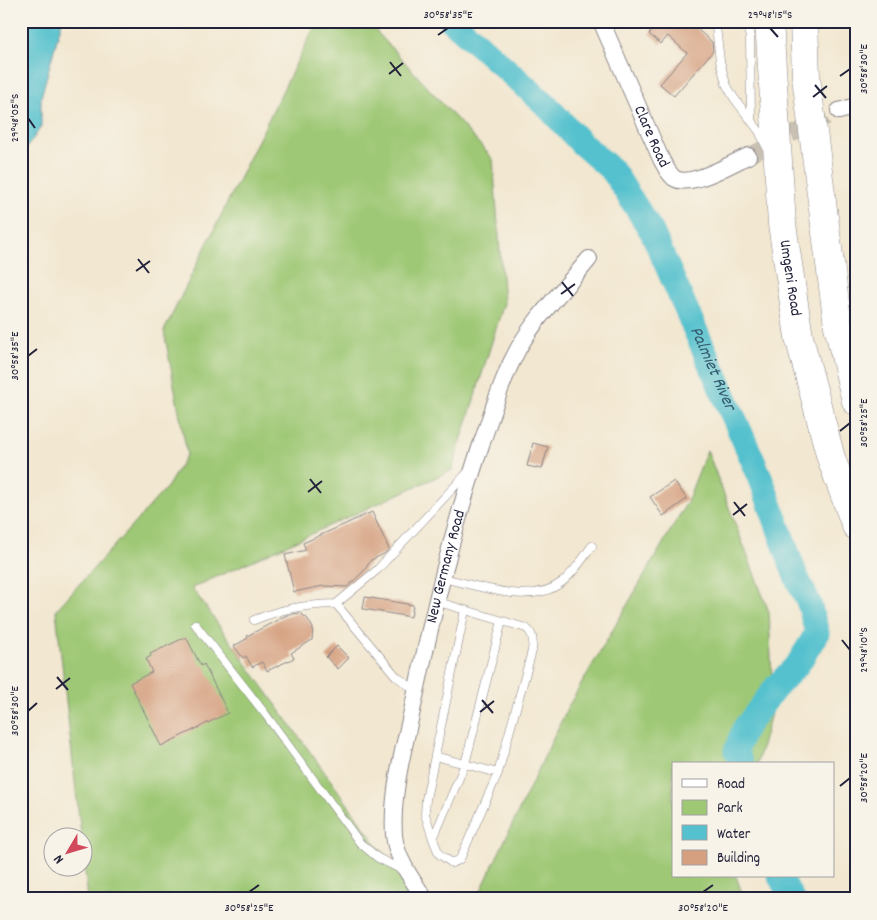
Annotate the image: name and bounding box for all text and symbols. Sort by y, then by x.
text: 30°58'35"E [423,7,473,24]
text: 29°48'15"S [748,7,792,24]
text: 30°58'30"E [856,43,873,94]
text: 29°48'05"S [7,94,24,142]
street label: Clare Road [628,102,675,172]
street label: Umgeni Road [773,238,807,318]
water label: Palmiet River [683,323,743,417]
text: 30°58'35"E [7,331,24,381]
text: 30°58'25"E [856,398,873,447]
street label: New Germany Road [420,507,472,625]
text: 29°48'10"S [856,627,873,673]
text: 30°58'30"E [7,685,24,736]
text: 30°58'20"E [856,752,873,803]
legend [672,762,834,878]
text: Road [717,774,745,796]
text: Park [717,798,743,820]
text: Water [717,824,751,846]
north arrow [42,828,92,878]
text: Building [717,848,760,870]
text: N [49,850,69,868]
text: 30°58'25"E [225,900,274,917]
text: 30°58'20"E [678,900,729,917]

